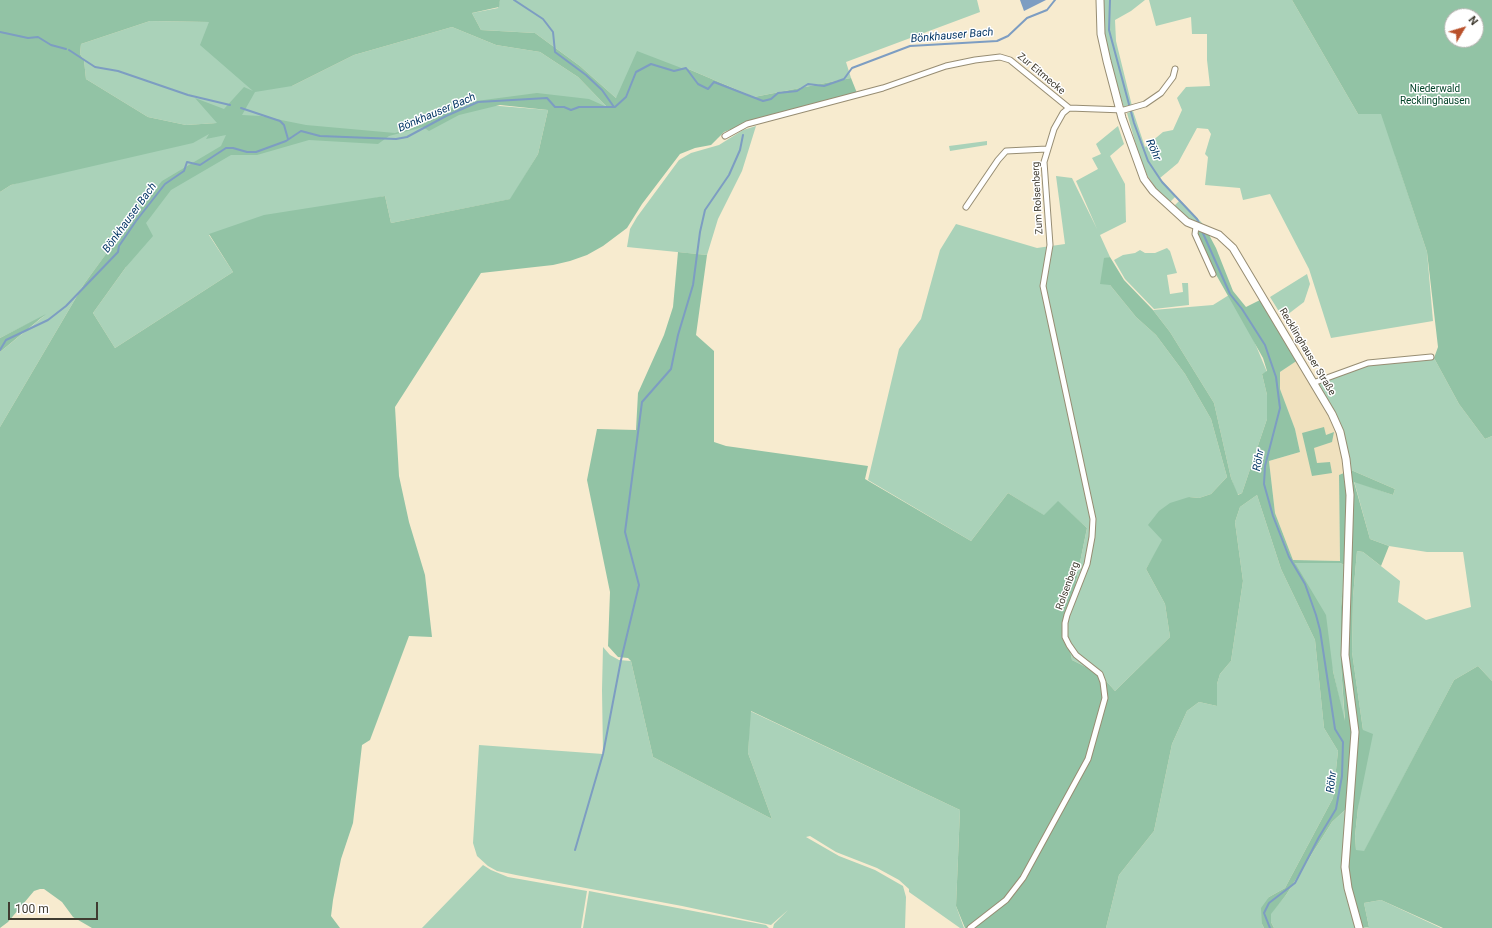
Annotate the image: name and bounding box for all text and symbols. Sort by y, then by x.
north arrow [1444,8,1484,48]
text: N [1466,14,1481,28]
water label: Bönkhauser Bach [910,26,994,46]
street label: Zur Eitmecke [1015,51,1067,97]
park label: Niederwald Recklinghausen [1400,83,1470,106]
water label: Bönkhauser Bach [396,91,478,135]
water label: Röhr [1142,137,1164,163]
street label: Zum Rolsenberg [1030,161,1046,235]
water label: Bönkhauser Bach [100,181,160,255]
street label: Recklinghauser Straße [1276,306,1338,398]
water label: Röhr [1251,448,1267,472]
street label: Rolsenberg [1054,560,1082,612]
water label: Röhr [1324,770,1340,794]
scale bar [10,894,100,920]
text: 100 m [15,902,49,916]

